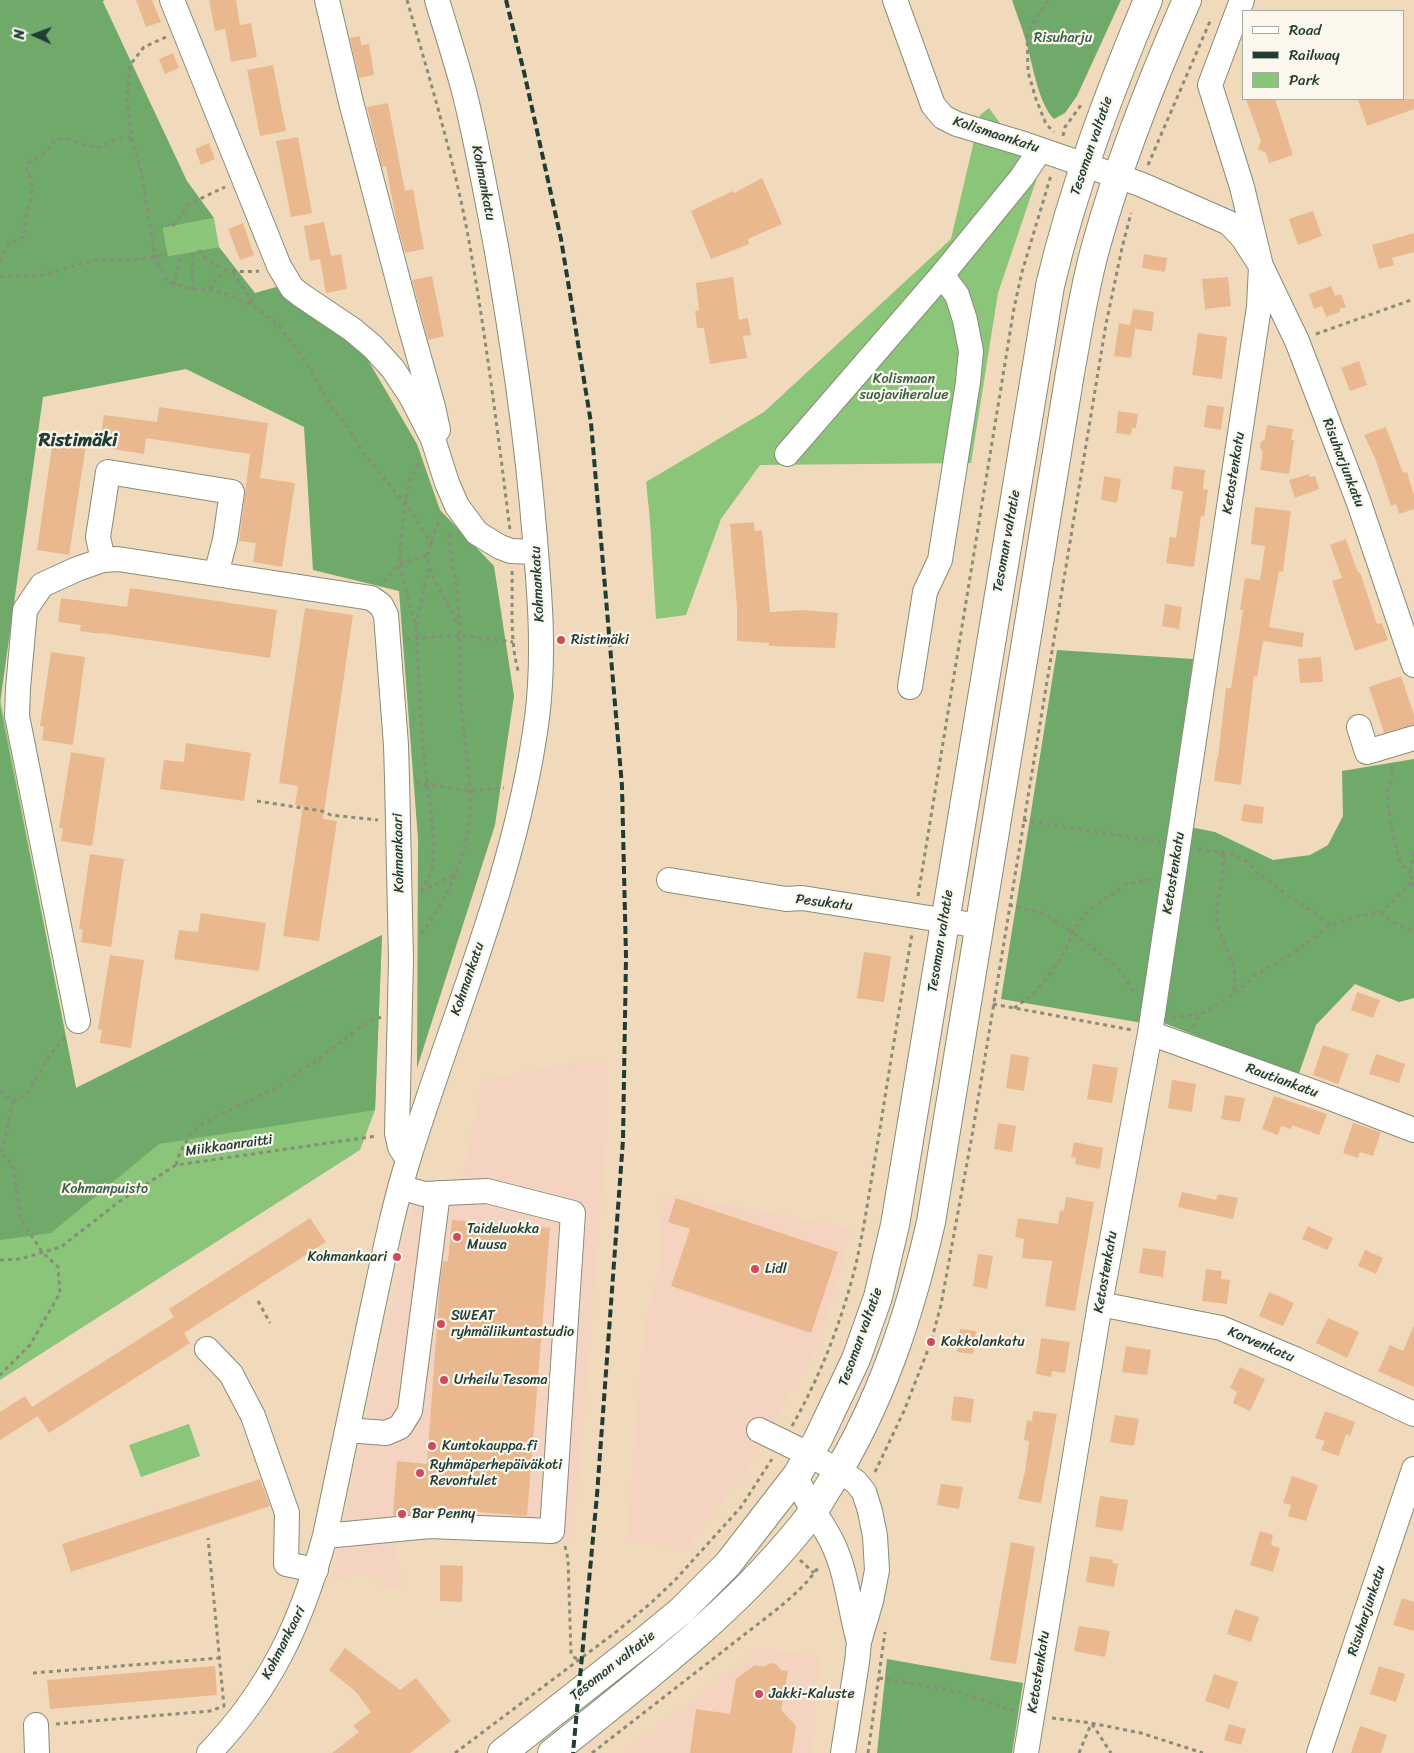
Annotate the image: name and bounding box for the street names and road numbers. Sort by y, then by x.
street label: Tesoman valtatie [1067,94,1117,198]
street label: Kolismaankatu [951,113,1041,157]
street label: Kohmankatu [467,144,499,222]
street label: Risuharjunkatu [1318,416,1368,510]
street label: Ketostenkatu [1219,431,1249,515]
street label: Tesoman valtatie [990,488,1024,594]
street label: Kohmankatu [528,545,548,623]
street label: Kohmankaari [390,813,408,893]
street label: Ketostenkatu [1159,831,1189,915]
street label: Tesoman valtatie [925,888,957,994]
street label: Pesukatu [795,891,853,915]
street label: Kohmankatu [448,940,488,1018]
street label: Rautiankatu [1244,1060,1320,1102]
street label: Miikkaanraitti [184,1132,274,1160]
street label: Ketostenkatu [1091,1230,1121,1314]
street label: Tesoman valtatie [835,1285,887,1389]
street label: Korvenkatu [1225,1323,1297,1367]
street label: Risuharjunkatu [1344,1564,1390,1658]
street label: Kohmankaari [258,1604,310,1682]
street label: Tesoman valtatie [567,1627,659,1705]
street label: Ketostenkatu [1024,1630,1054,1714]

